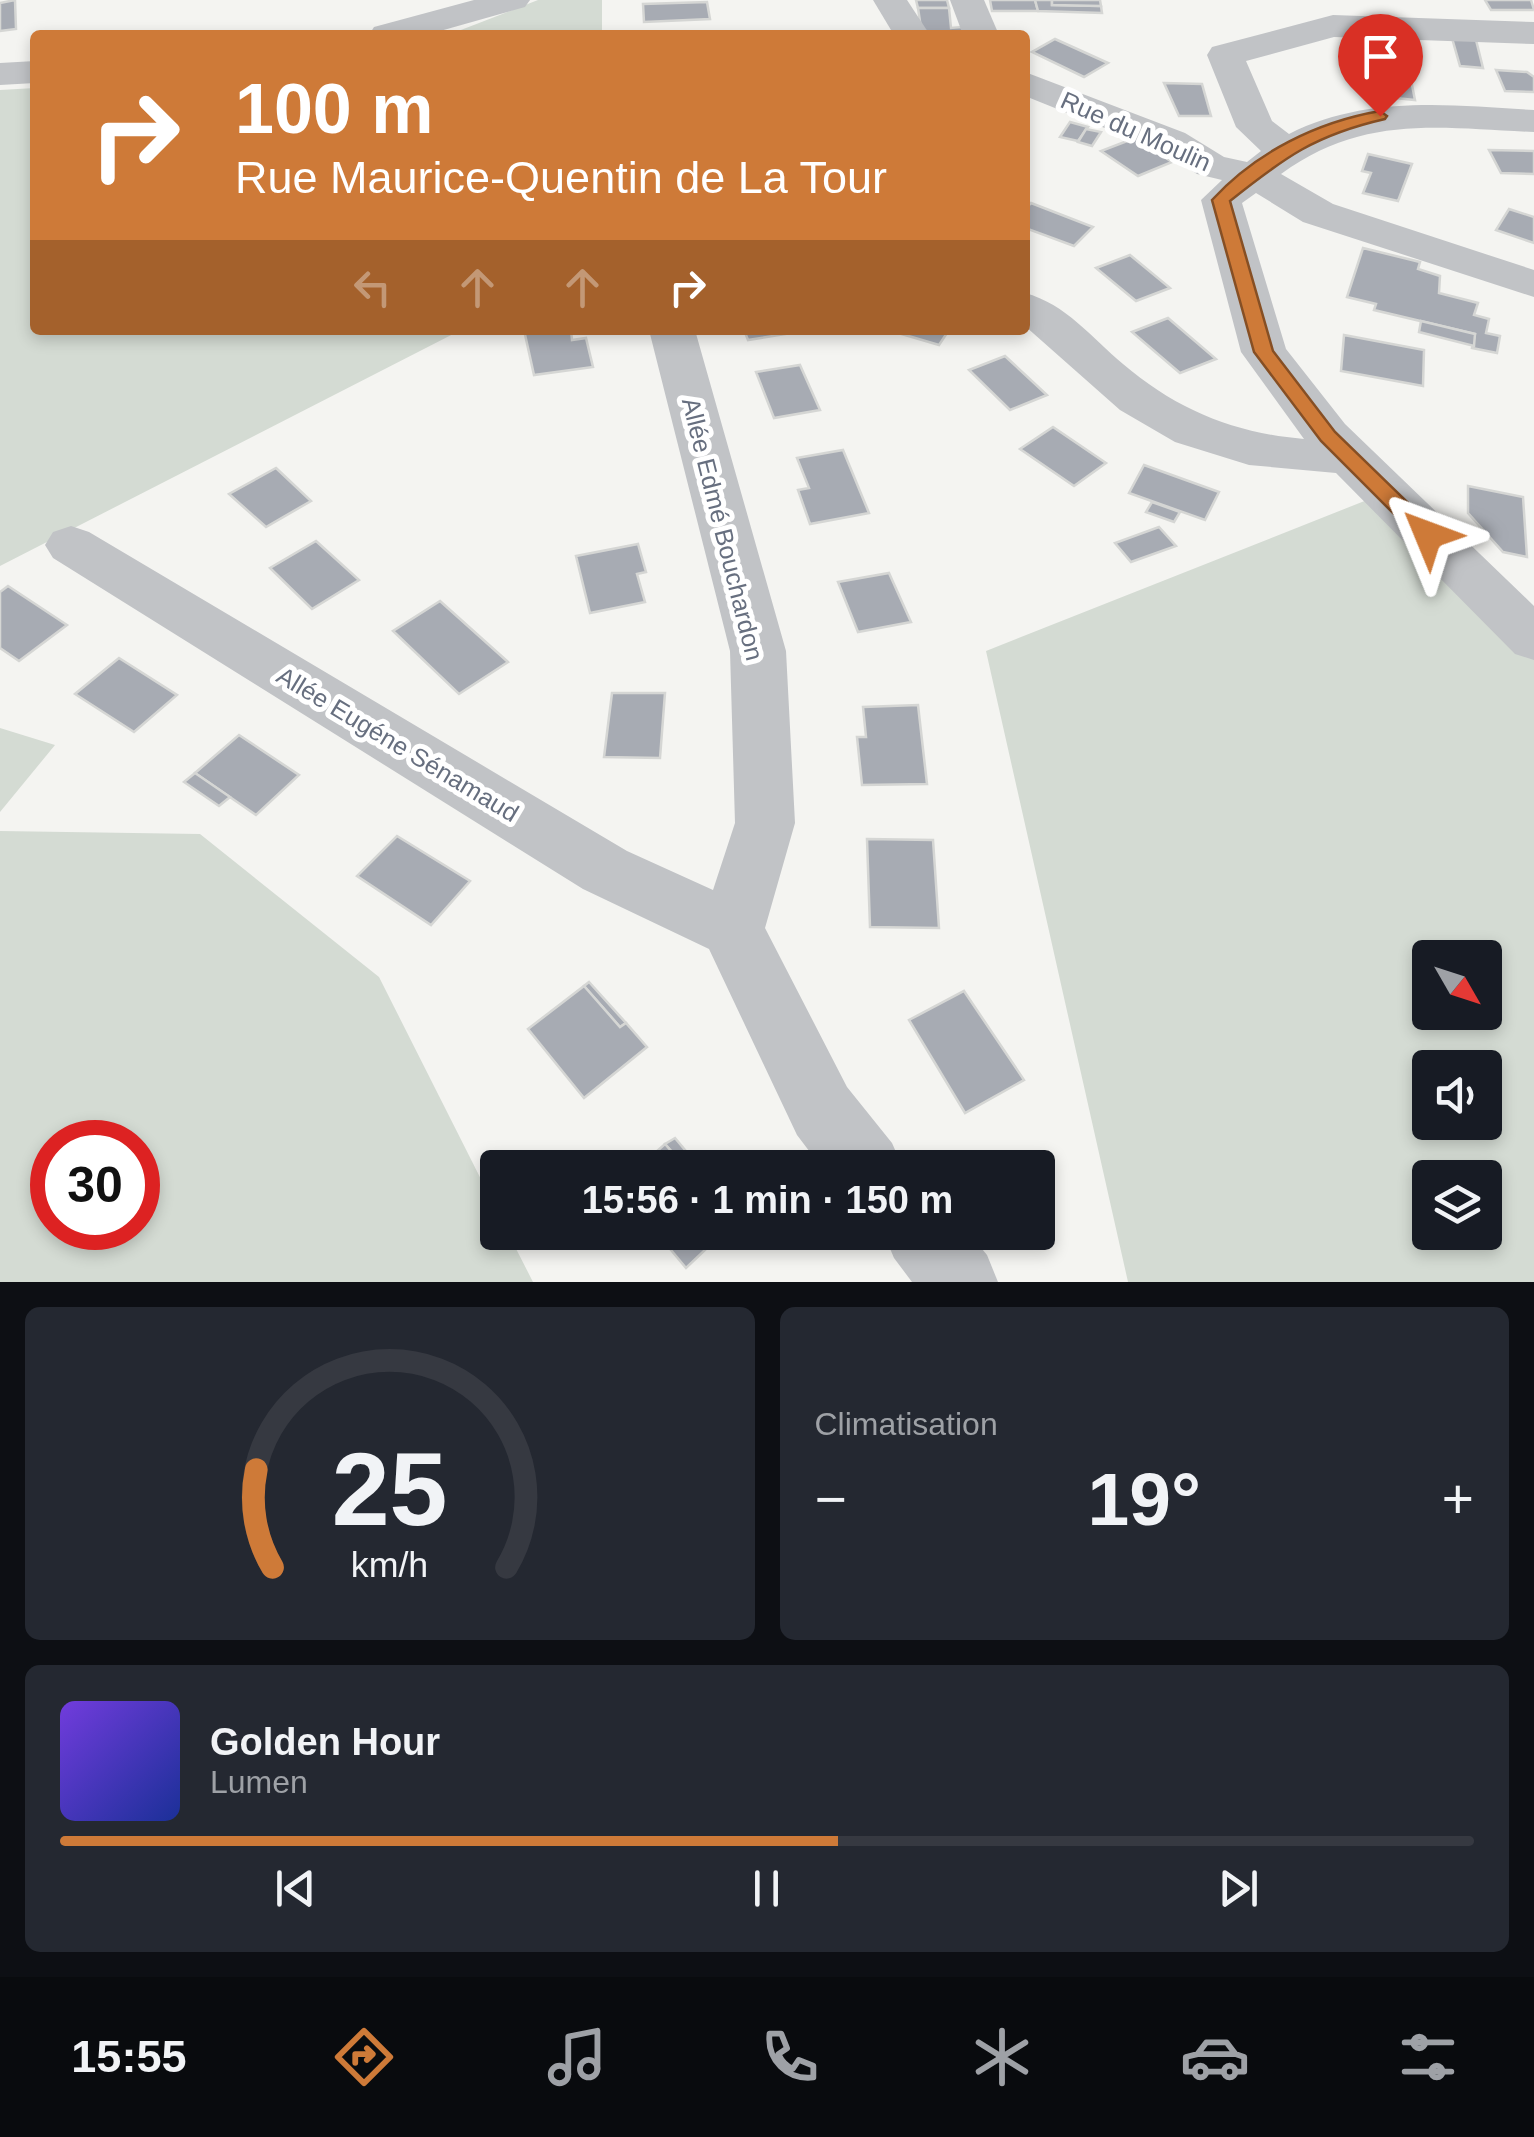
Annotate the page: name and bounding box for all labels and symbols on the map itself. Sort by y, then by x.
pin [1338,14,1423,117]
street label: Rue du Moulin [1057,85,1215,177]
street label: Allée Edmé Bouchardon [677,395,769,663]
position arrow [1376,483,1480,587]
street label: Allée Eugéne Sénamaud [272,661,524,827]
north arrow [1412,940,1502,1030]
speed limit sign: 30 [30,1120,160,1250]

